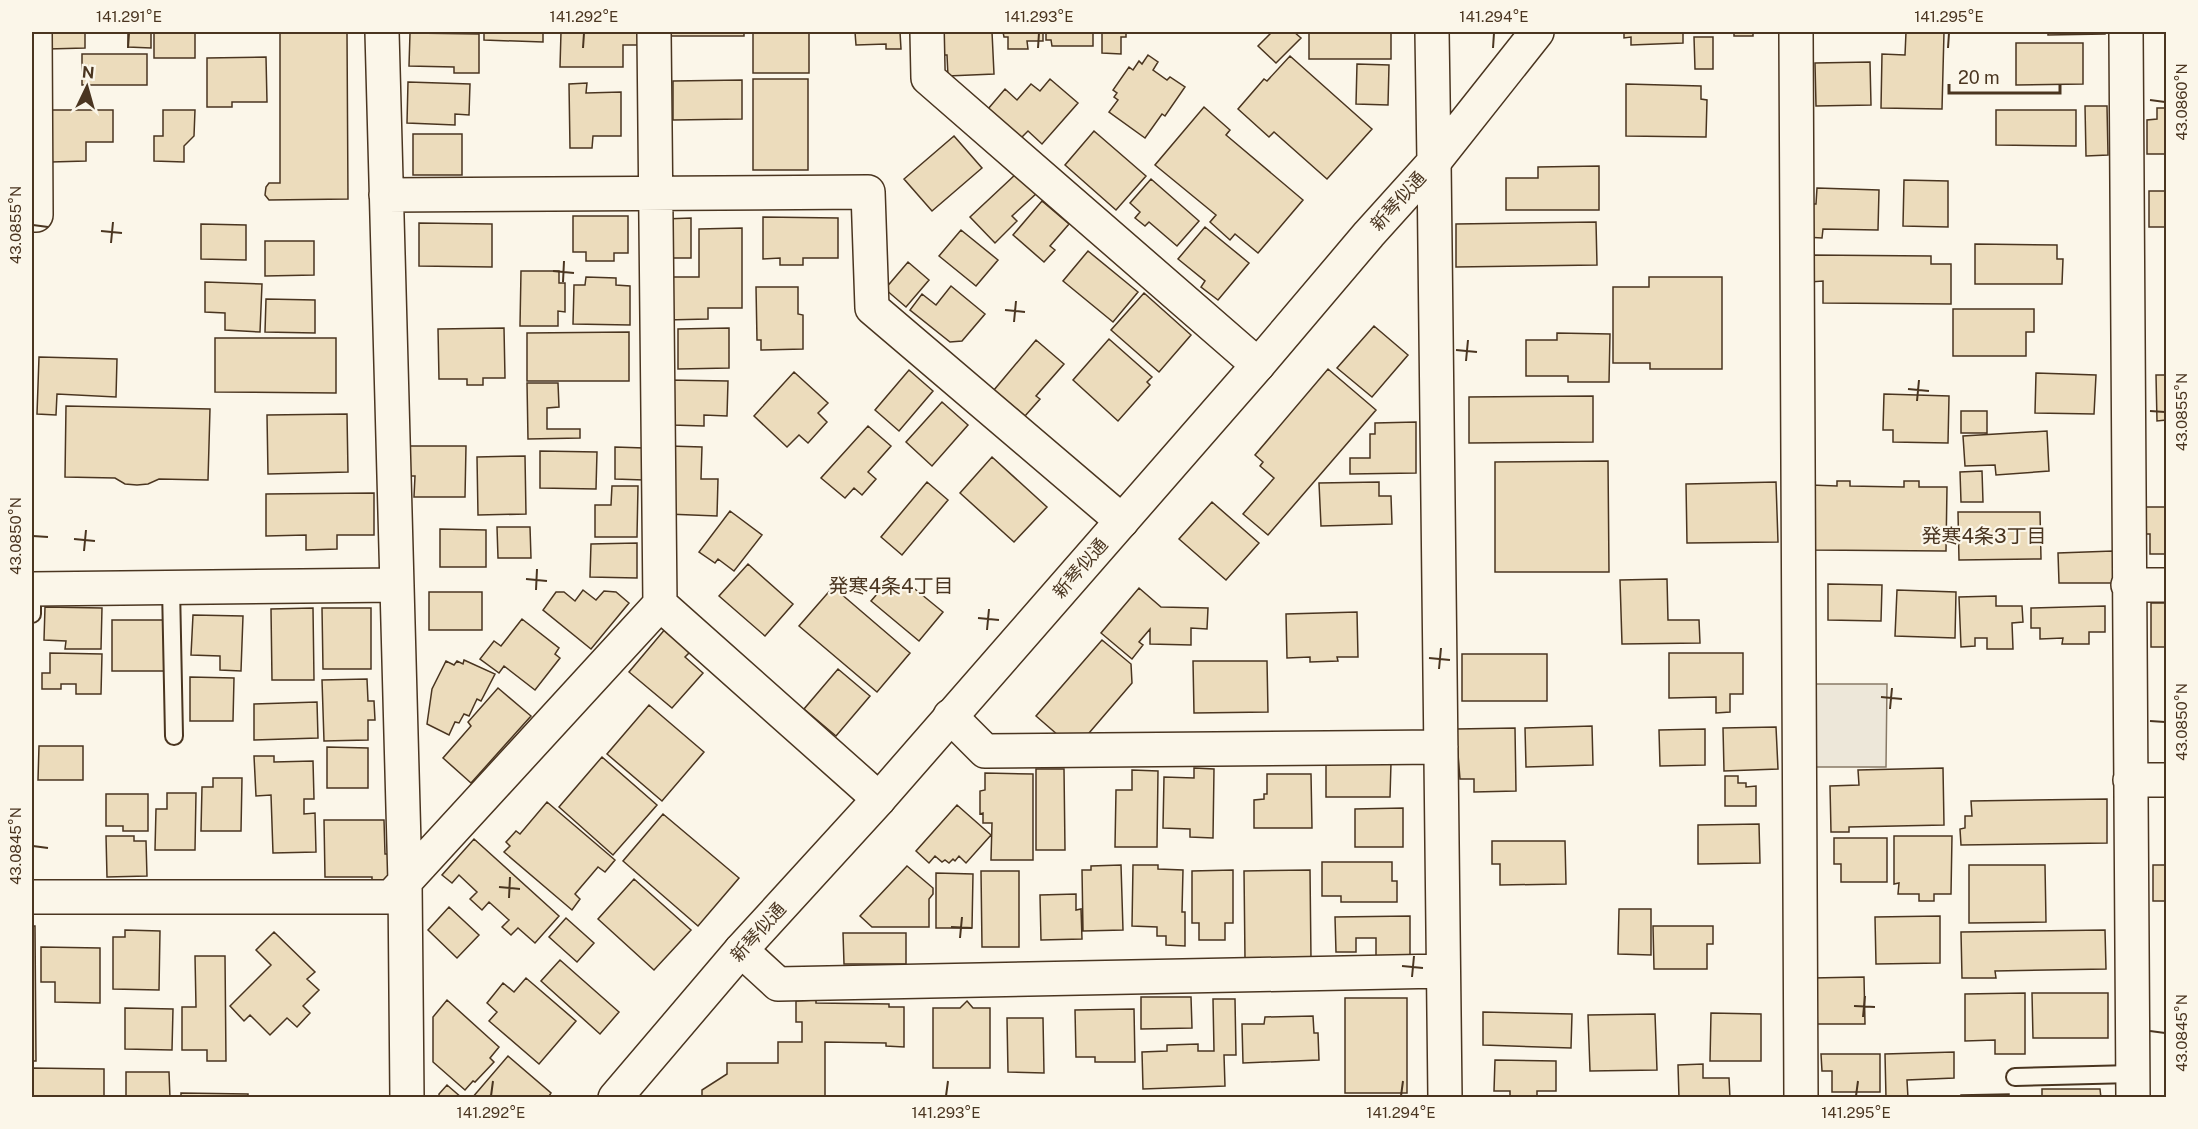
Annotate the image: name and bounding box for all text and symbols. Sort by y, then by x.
text: 141.291°E [96,8,162,25]
text: 141.292°E [550,8,618,25]
text: 141.293°E [1004,8,1074,25]
text: 141.294°E [1459,8,1529,25]
text: 141.295°E [1914,8,1984,25]
north arrow [57,57,117,117]
scale bar [1949,57,2060,95]
text: N [81,63,95,83]
text: 43.0860°N [2173,63,2190,141]
text: 20 m [1958,67,2000,88]
street label: 新琴似通 [1366,167,1430,235]
text: 43.0855°N [7,186,24,264]
text: 43.0855°N [2173,373,2190,451]
text: 43.0850°N [7,497,24,575]
district label: 発寒4条3丁目 [1921,524,2047,548]
street label: 新琴似通 [1048,534,1112,602]
district label: 発寒4条4丁目 [828,574,954,598]
text: 43.0850°N [2173,683,2190,761]
text: 43.0845°N [7,807,24,885]
street label: 新琴似通 [726,898,790,966]
text: 43.0845°N [2173,994,2190,1072]
text: 141.292°E [457,1104,525,1121]
text: 141.293°E [911,1104,981,1121]
text: 141.294°E [1366,1104,1436,1121]
text: 141.295°E [1821,1104,1891,1121]

